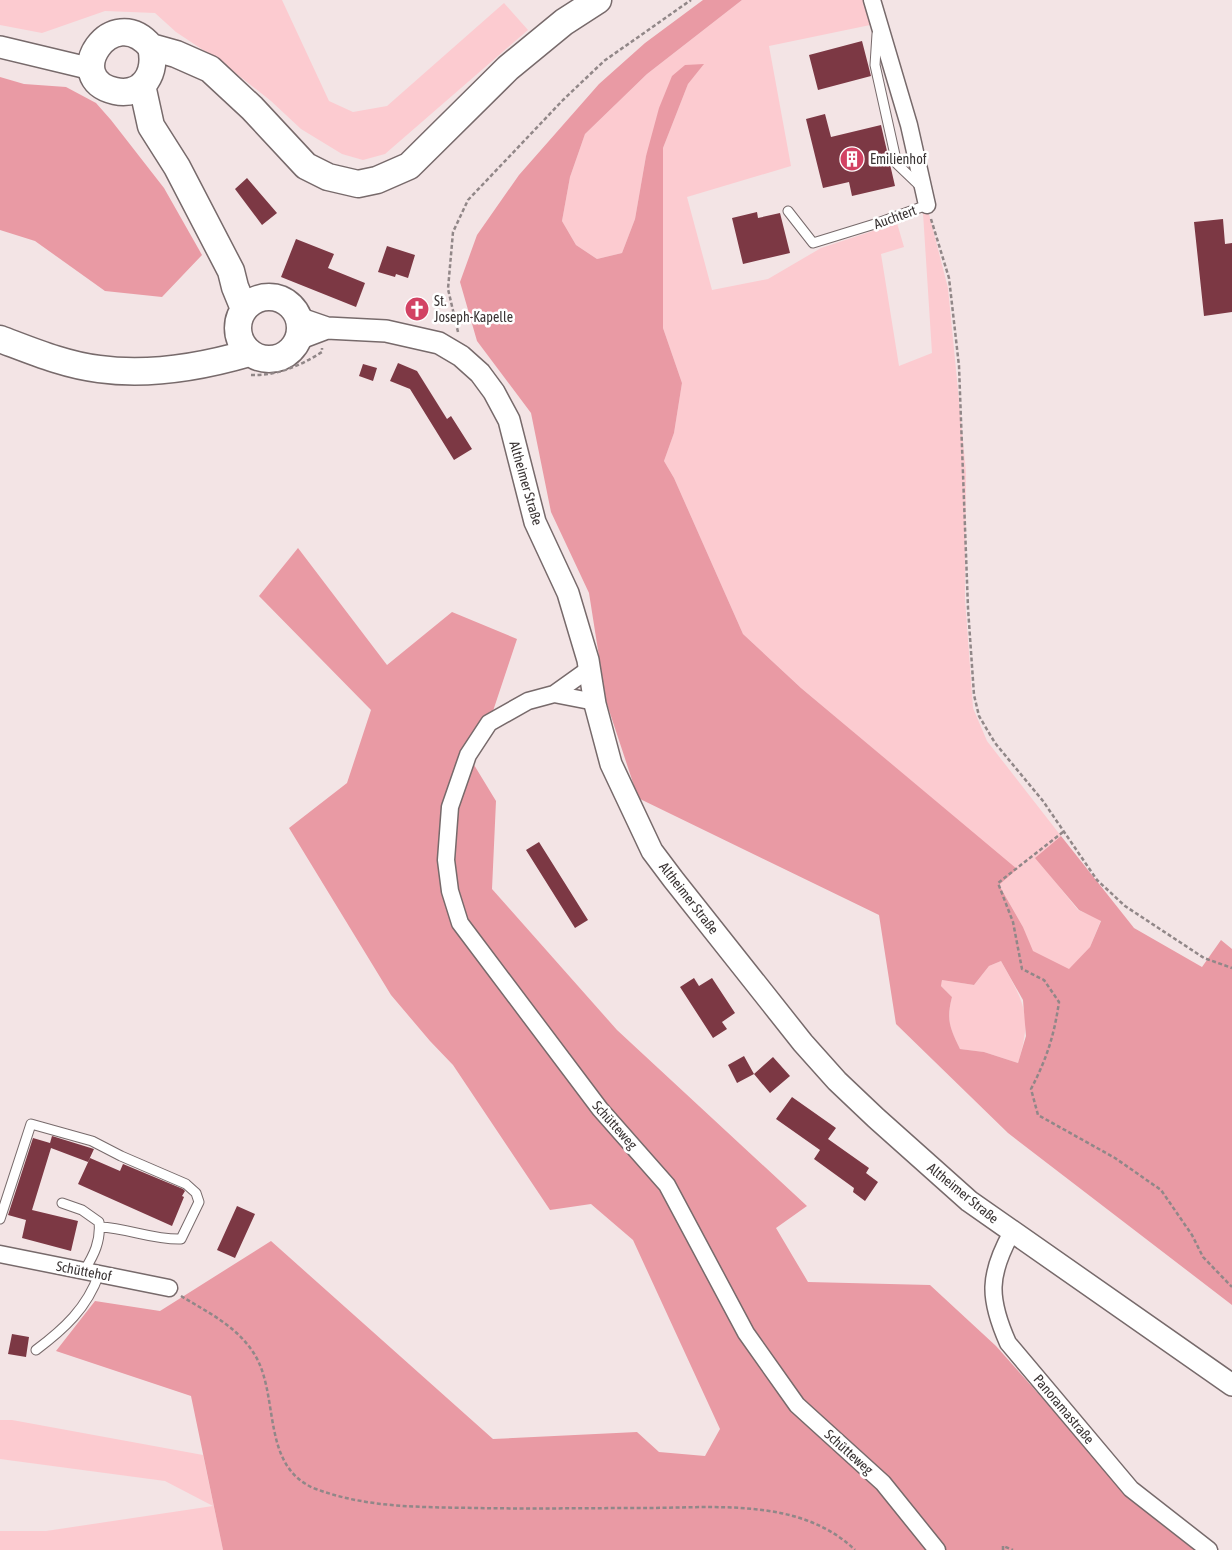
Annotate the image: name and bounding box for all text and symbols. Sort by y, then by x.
building icon: Emilienhof [839,146,865,172]
place label: Emilienhof [870,151,927,167]
street label: Auchtert [872,202,918,232]
place label: St. Joseph-Kapelle [434,293,513,325]
church icon: St. Joseph-Kapelle [404,296,430,322]
street label: Altheimer Straße [506,439,546,527]
street label: Altheimer Straße [656,859,722,937]
street label: Schütteweg [589,1098,641,1152]
street label: Altheimer Straße [924,1160,1002,1226]
street label: Schüttehof [55,1258,113,1284]
street label: Panoramastraße [1030,1371,1098,1447]
street label: Schütteweg [822,1426,876,1478]

